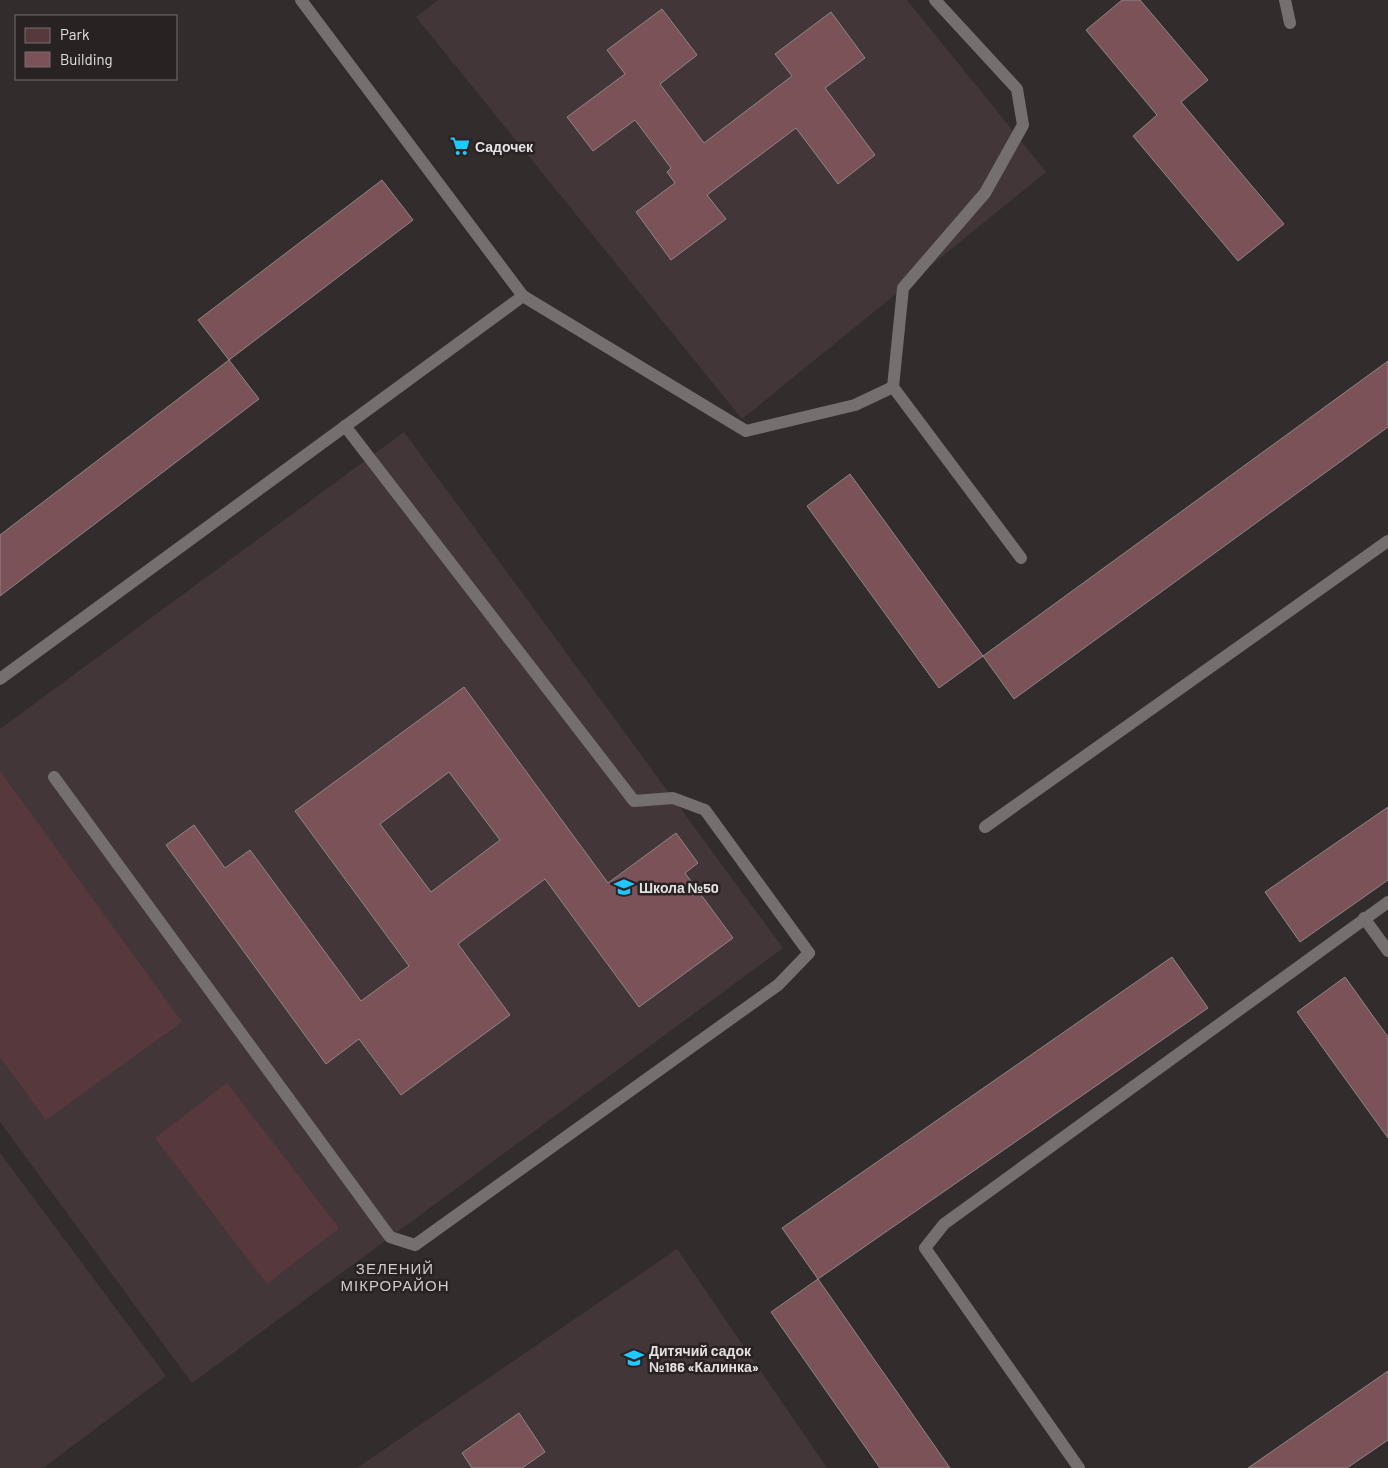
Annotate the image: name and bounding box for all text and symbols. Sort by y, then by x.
legend [15,15,178,80]
text: Park [60,25,90,43]
text: Building [60,50,113,68]
supermarket icon: Садочек [449,135,471,157]
place label: Садочек [475,138,534,155]
school or university icon: Школа №50 [613,876,635,898]
place label: Школа №50 [639,879,719,896]
district label: ЗЕЛЕНИЙ МІКРОРАЙОН [340,1259,450,1294]
place label: Дитячий садок №186 «Калинка» [649,1342,759,1375]
school or university icon: Дитячий садок №186 «Калинка» [623,1347,645,1369]

